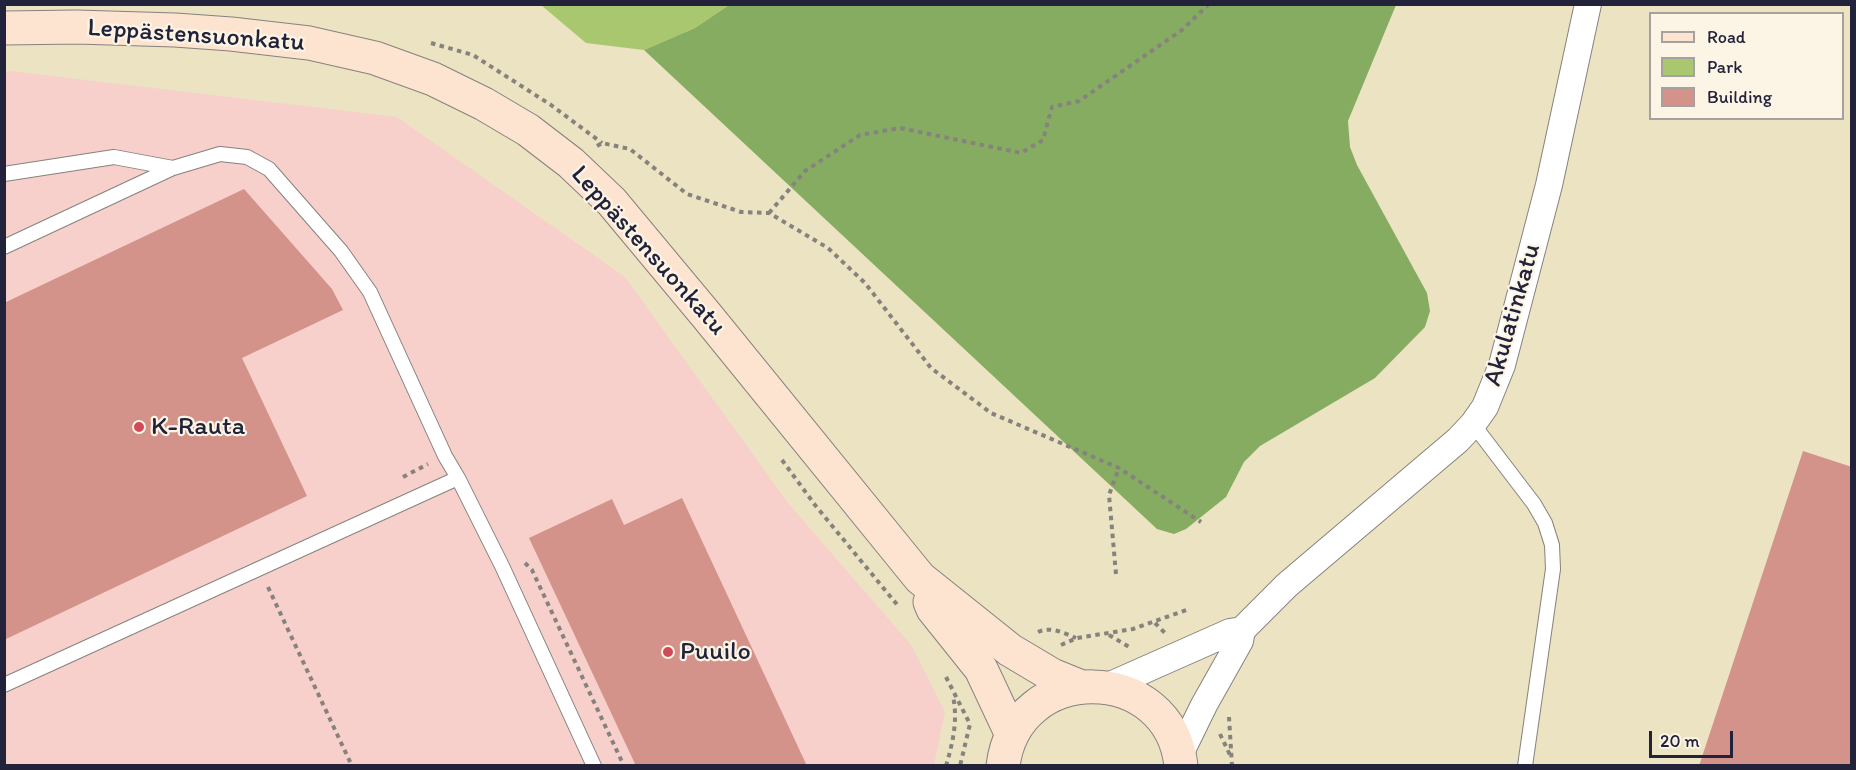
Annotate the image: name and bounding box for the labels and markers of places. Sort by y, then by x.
place label: K-Rauta [151,411,245,443]
marker: K-Rauta [132,420,146,434]
place label: Puuilo [680,636,751,668]
marker: Puuilo [661,645,675,659]

